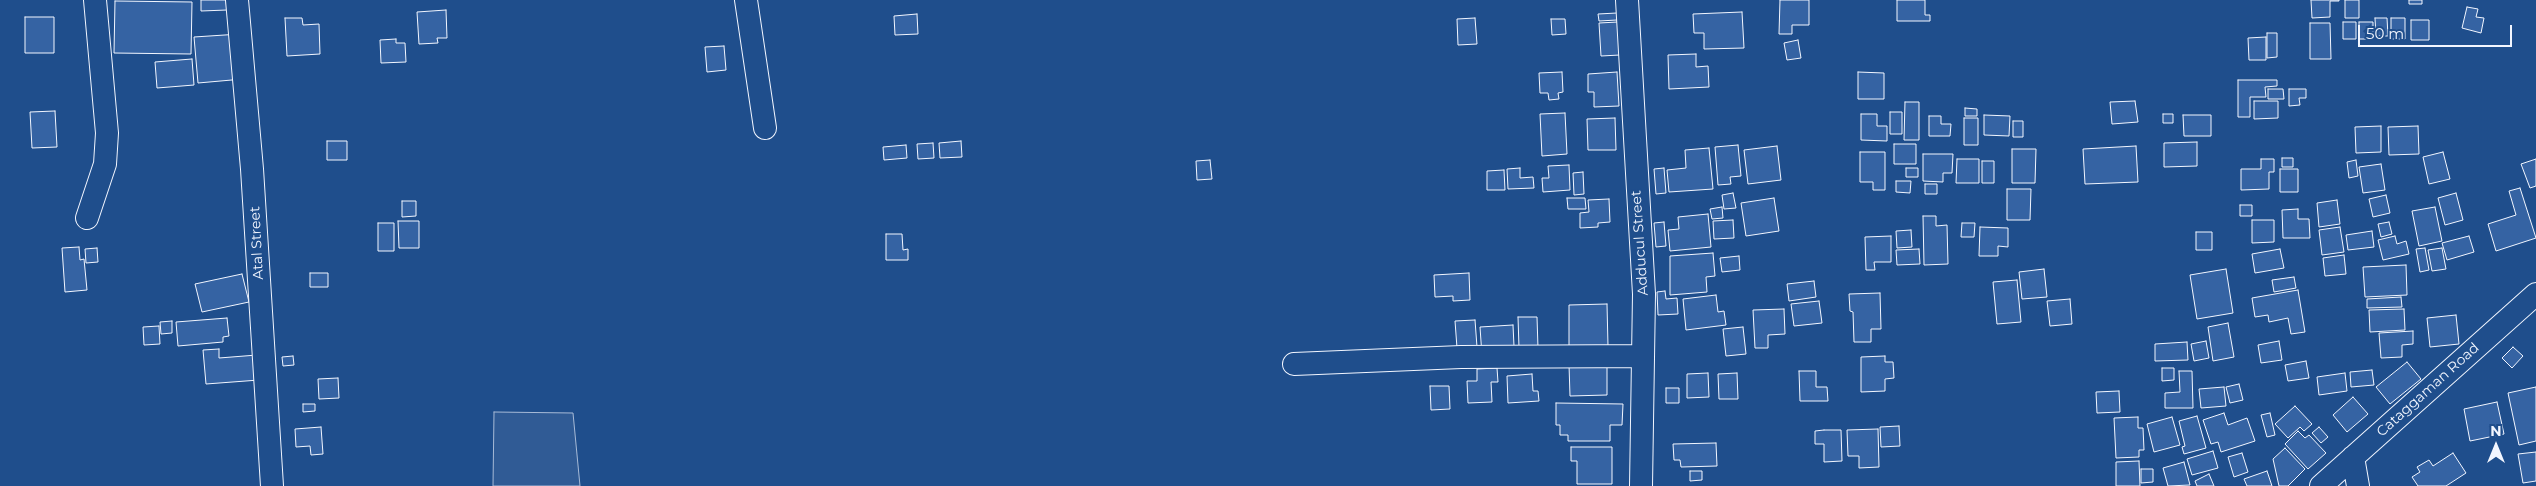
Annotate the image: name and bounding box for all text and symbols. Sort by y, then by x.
scale bar [2361,15,2515,47]
text: 50 m [2366,24,2404,43]
street label: Adducul Street [1628,190,1652,296]
street label: Atal Street [247,206,267,280]
street label: Cataggaman Road [2373,340,2483,440]
north arrow [2471,421,2521,471]
text: N [2490,422,2502,440]

